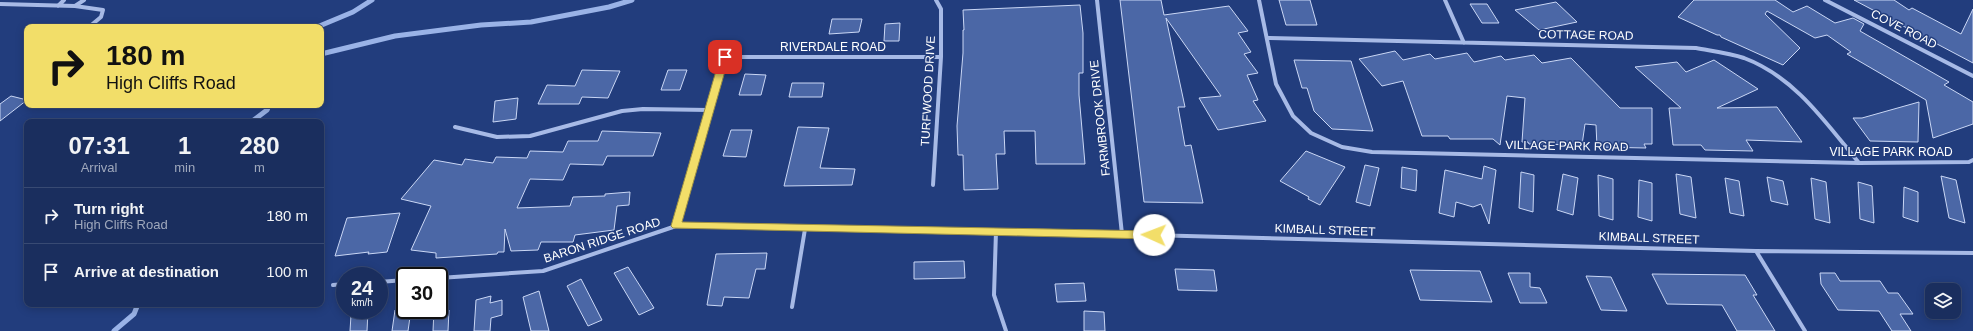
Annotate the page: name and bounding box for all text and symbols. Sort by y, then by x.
street label: COVE ROAD [1869,6,1940,52]
street label: COTTAGE ROAD [1538,27,1634,43]
street label: TURFWOOD DRIVE [918,35,938,147]
icon: right [40,40,92,92]
text: 180 m [106,40,185,71]
pin [708,40,742,74]
street label: RIVERDALE ROAD [780,40,886,54]
icon: arrive [714,46,736,68]
street label: FARMBROOK DRIVE [1087,59,1113,177]
text: High Cliffs Road [106,73,236,93]
text: 07:31 [68,132,130,159]
text: 1 [178,132,191,159]
text: 280 [240,132,280,159]
street label: VILLAGE PARK ROAD [1505,138,1629,154]
street label: VILLAGE PARK ROAD [1829,145,1953,159]
text: Arrival [81,160,118,175]
text: min [174,160,195,175]
text: m [254,160,265,175]
text: Turn right [74,200,144,217]
icon: right [40,205,62,227]
text: 180 m [266,207,308,224]
street label: BARON RIDGE ROAD [542,214,663,266]
position arrow [1133,214,1175,256]
text: High Cliffs Road [74,217,168,232]
street label: KIMBALL STREET [1274,221,1376,239]
street label: KIMBALL STREET [1598,229,1700,247]
icon: arrive [40,261,62,283]
text: Arrive at destination [74,263,219,280]
text: 100 m [266,263,308,280]
speed limit sign: 30 [396,267,448,319]
text: 24 [351,277,373,299]
map controls [1925,283,1961,319]
button: layers [1925,283,1961,319]
text: km/h [351,297,373,308]

